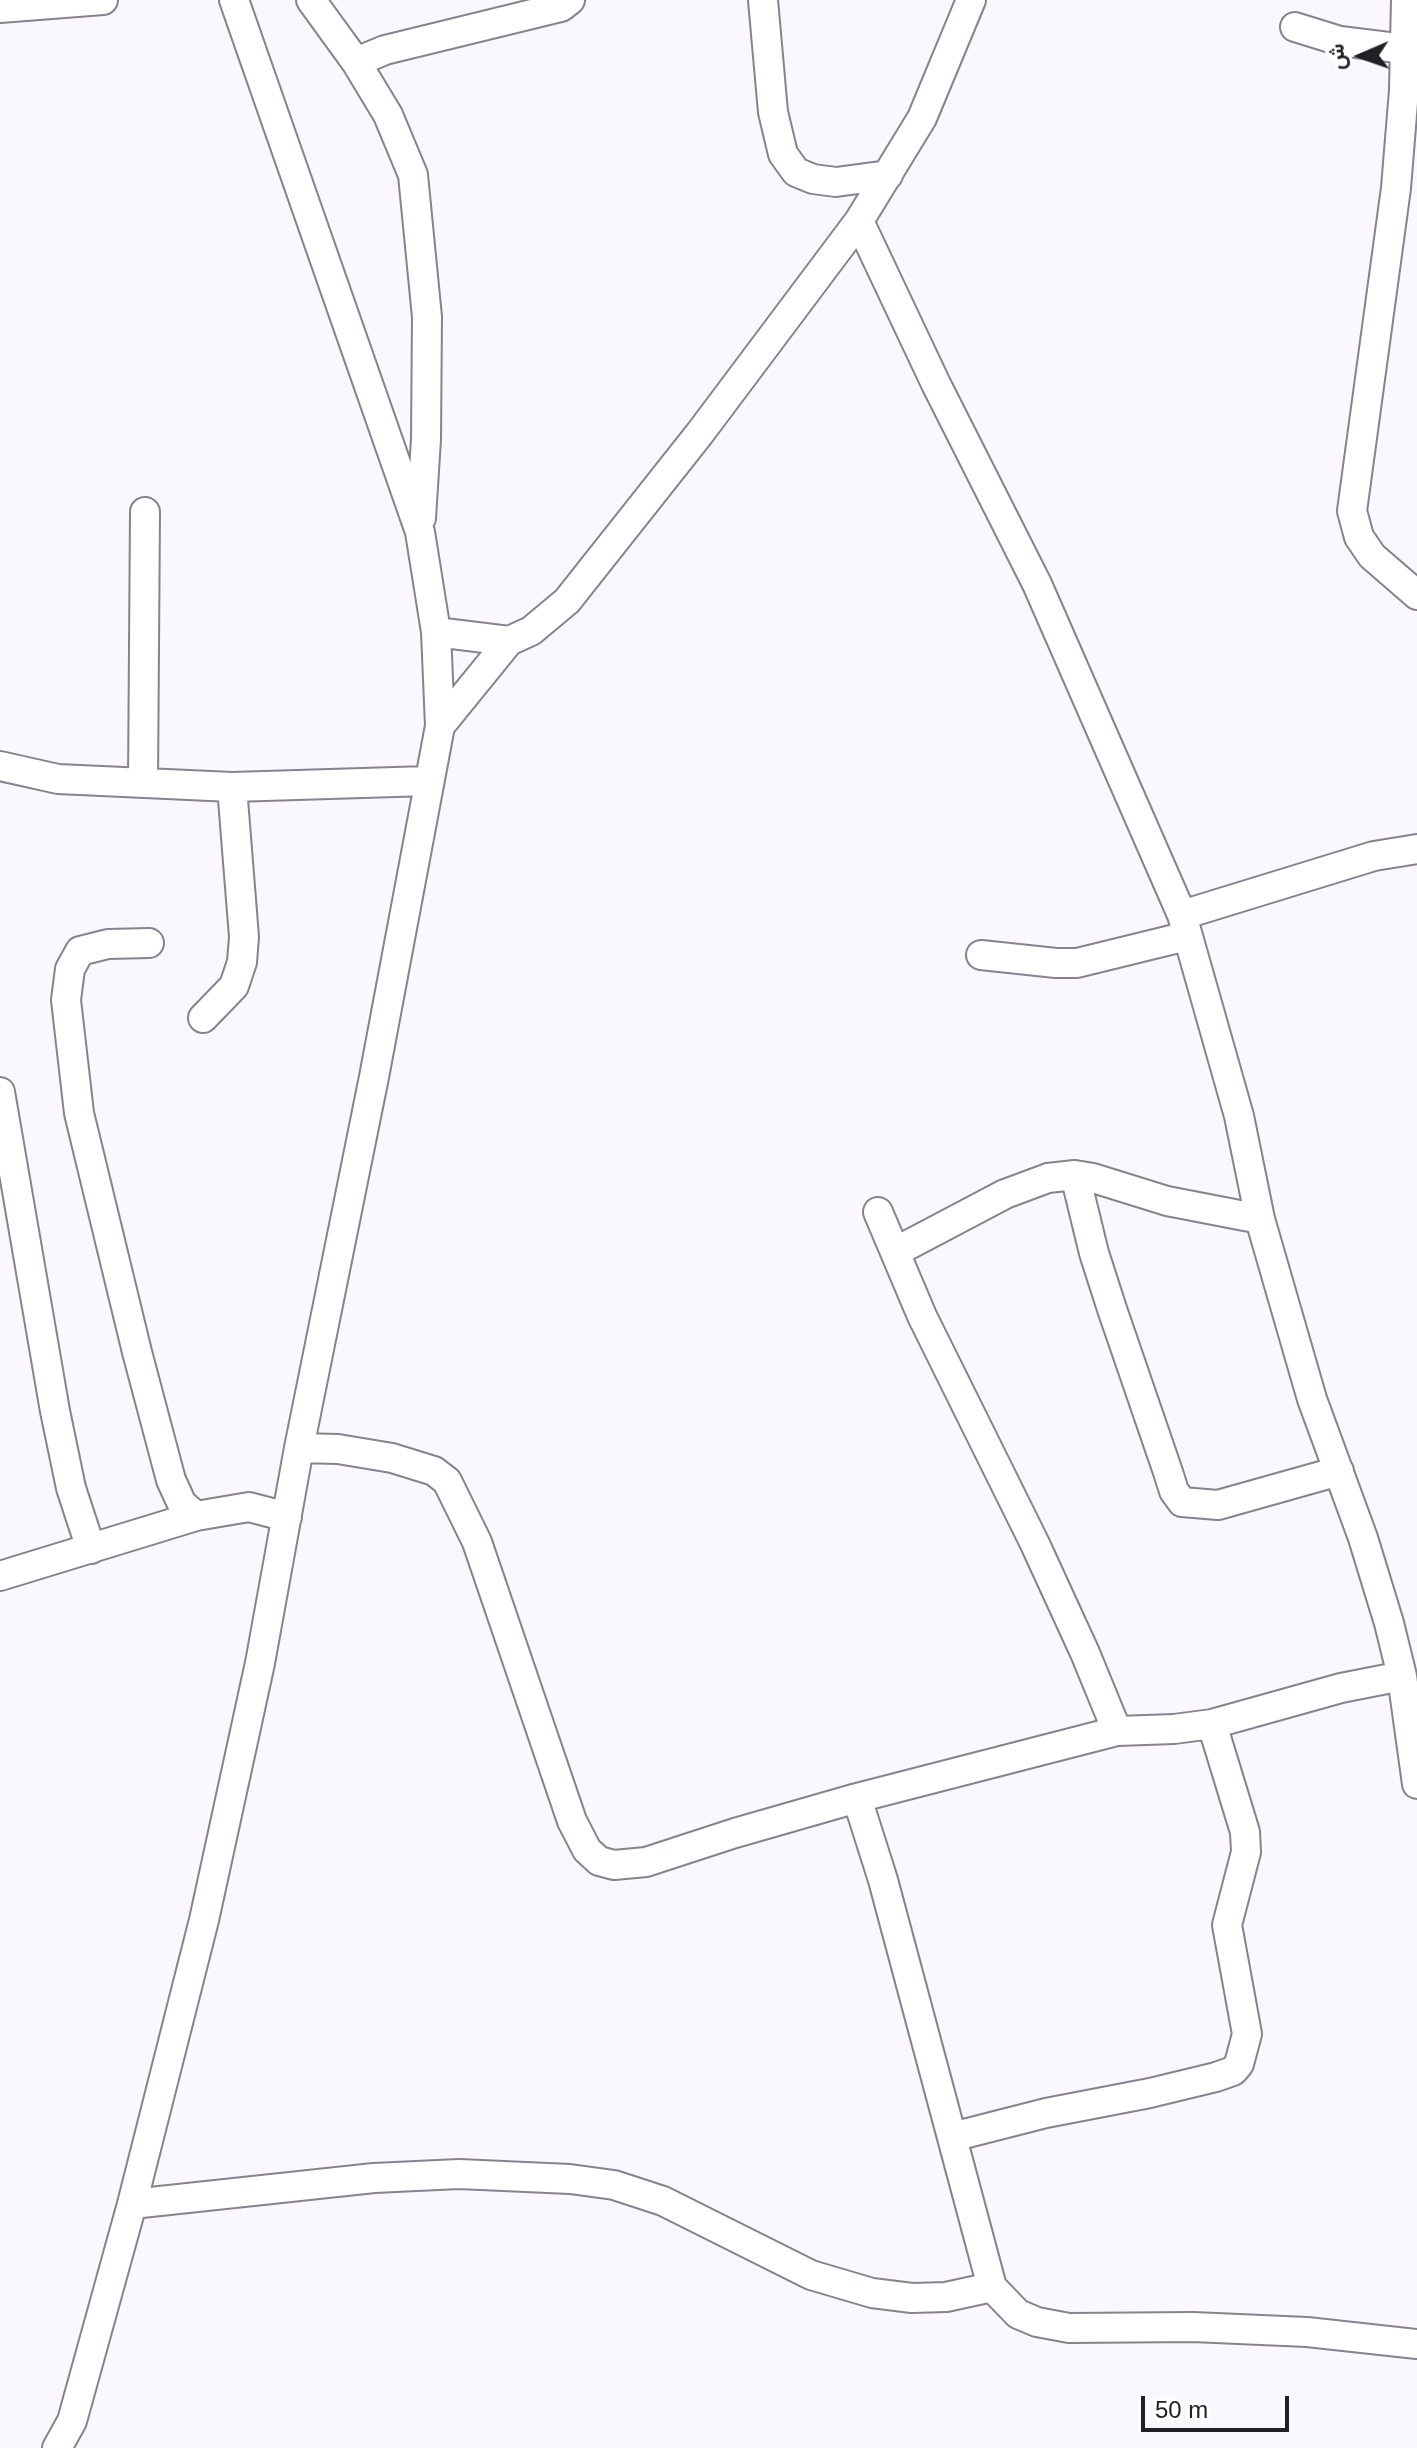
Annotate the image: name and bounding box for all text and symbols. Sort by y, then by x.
north arrow [1321,16,1401,96]
text: ش [1324,43,1349,71]
scale bar [1145,2380,1293,2430]
text: 50 m [1155,2396,1208,2423]

